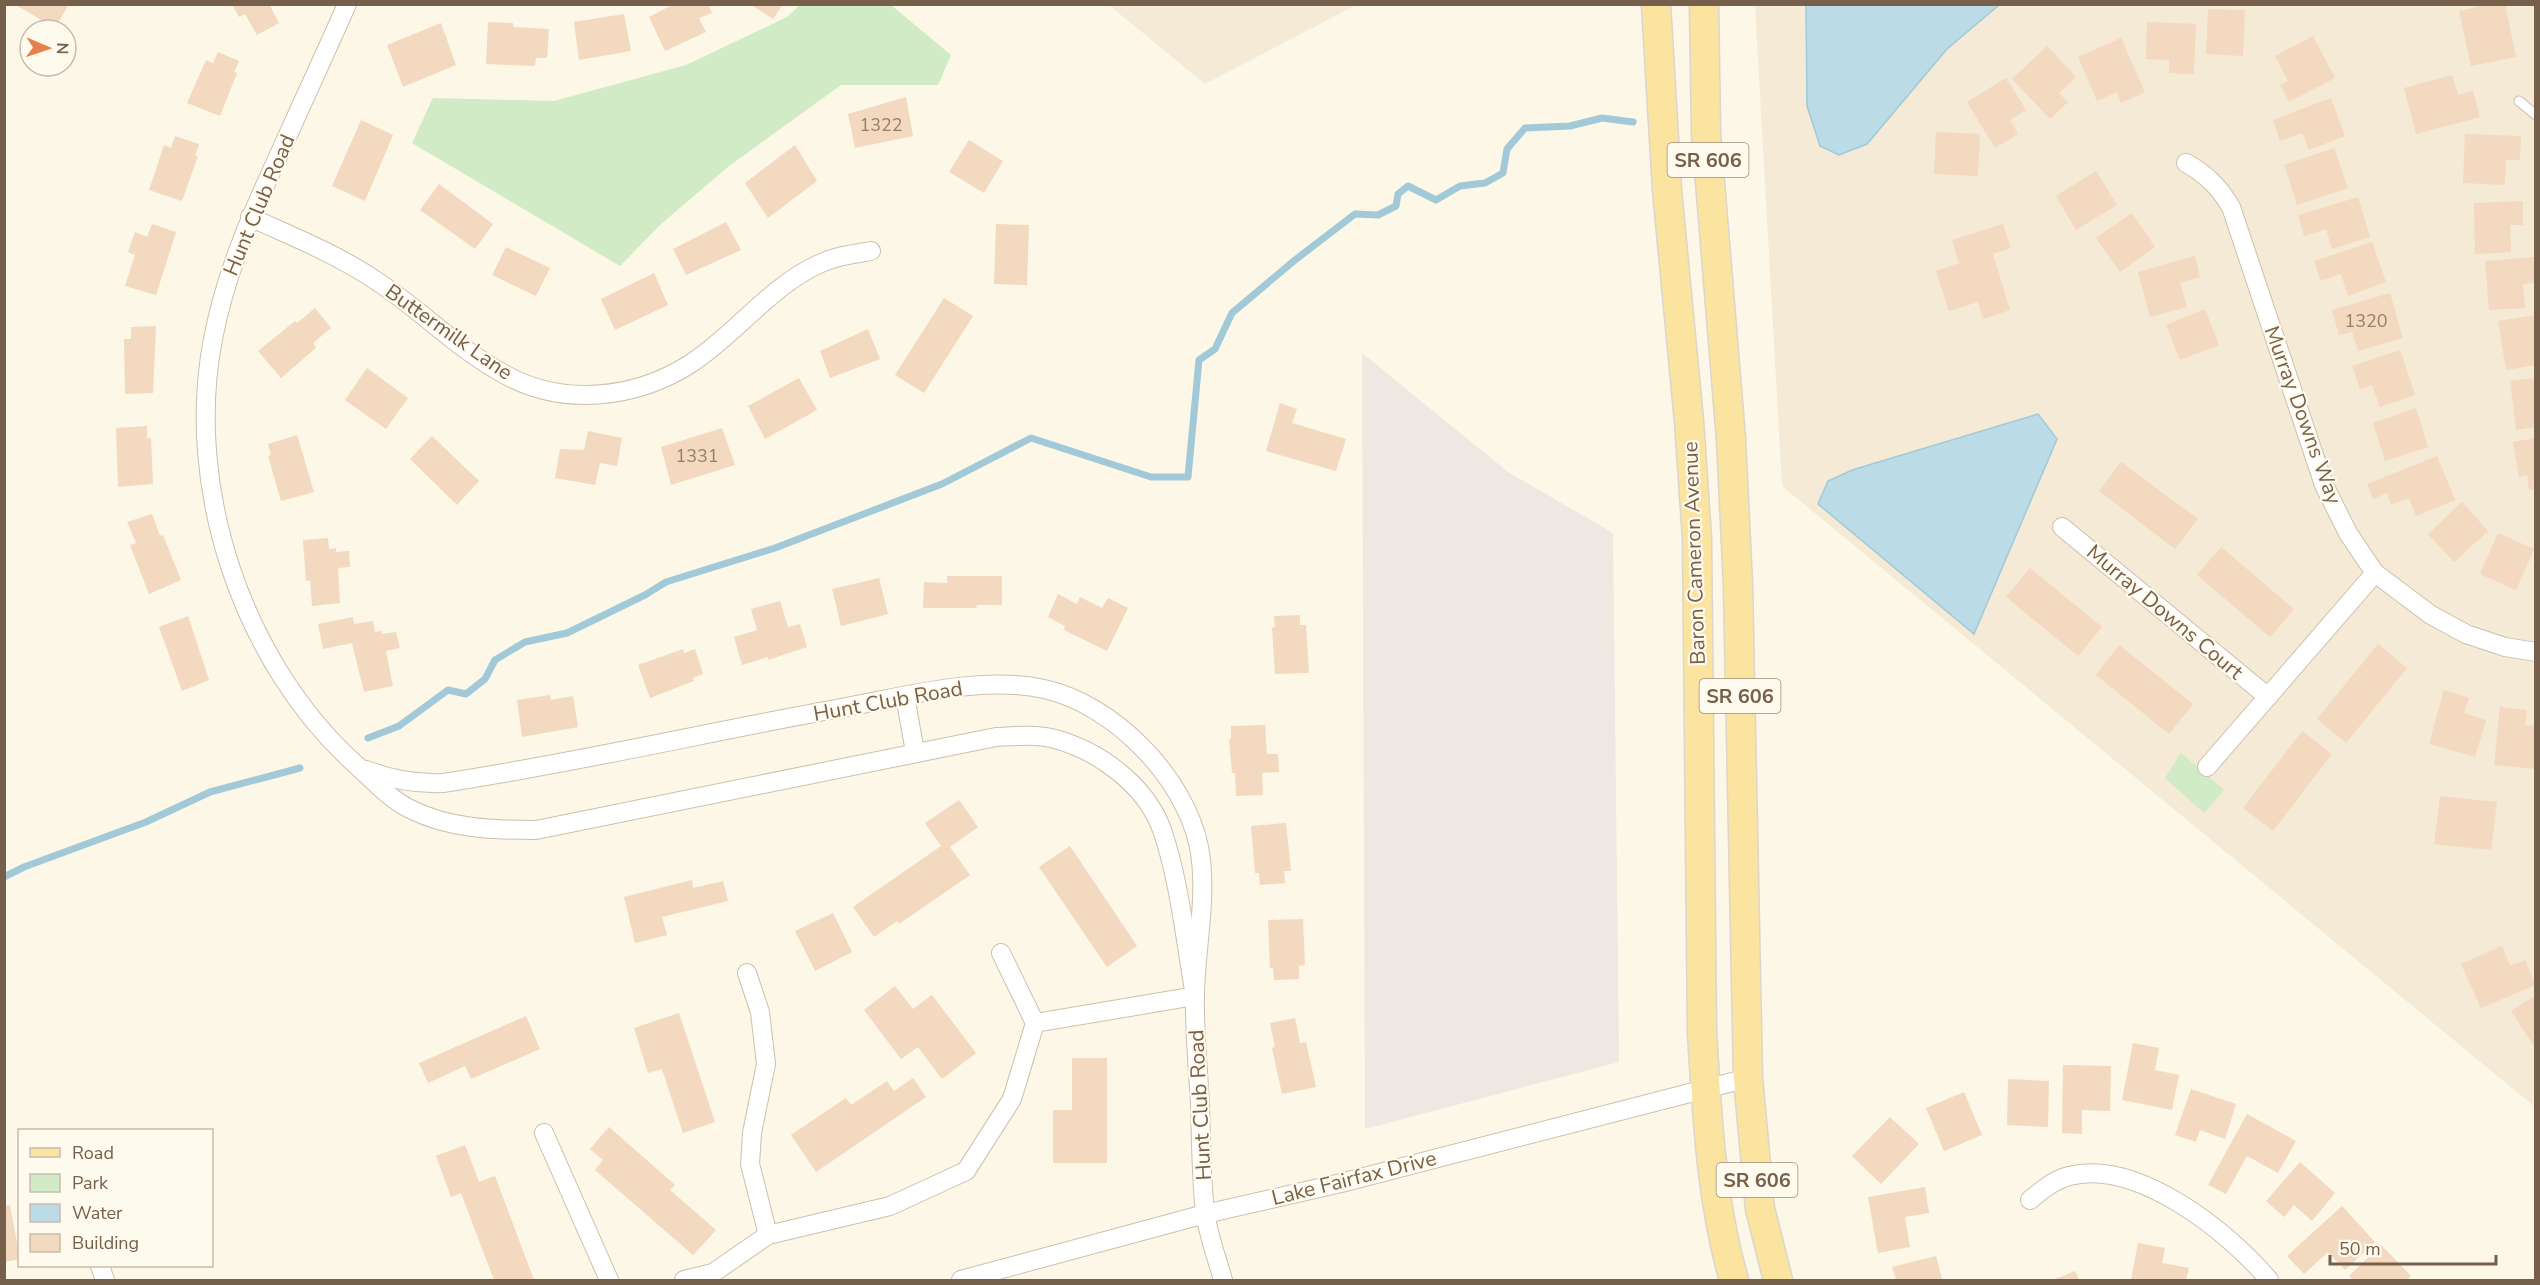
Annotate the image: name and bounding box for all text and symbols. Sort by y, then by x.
north arrow [18,18,78,78]
text: N [51,42,73,55]
house number: 1322 [859,113,903,137]
street label: Hunt Club Road [217,130,301,280]
road number: SR 606 [1668,143,1748,177]
street label: Buttermilk Lane [380,278,518,386]
house number: 1320 [2344,309,2388,333]
street label: Murray Downs Way [2258,322,2348,508]
street label: Baron Cameron Avenue [1676,441,1712,665]
house number: 1331 [675,444,719,468]
street label: Murray Downs Court [2081,538,2250,686]
street label: Hunt Club Road [811,674,965,728]
road number: SR 606 [1700,679,1780,713]
street label: Hunt Club Road [1182,1029,1218,1181]
legend [18,1129,213,1267]
text: Road [72,1141,114,1165]
street label: Lake Fairfax Drive [1269,1144,1439,1212]
road number: SR 606 [1716,1163,1798,1197]
text: Park [72,1171,109,1195]
text: Water [72,1201,123,1225]
scale bar [2330,1228,2496,1266]
text: Building [72,1231,139,1255]
text: 50 m [2339,1237,2381,1261]

